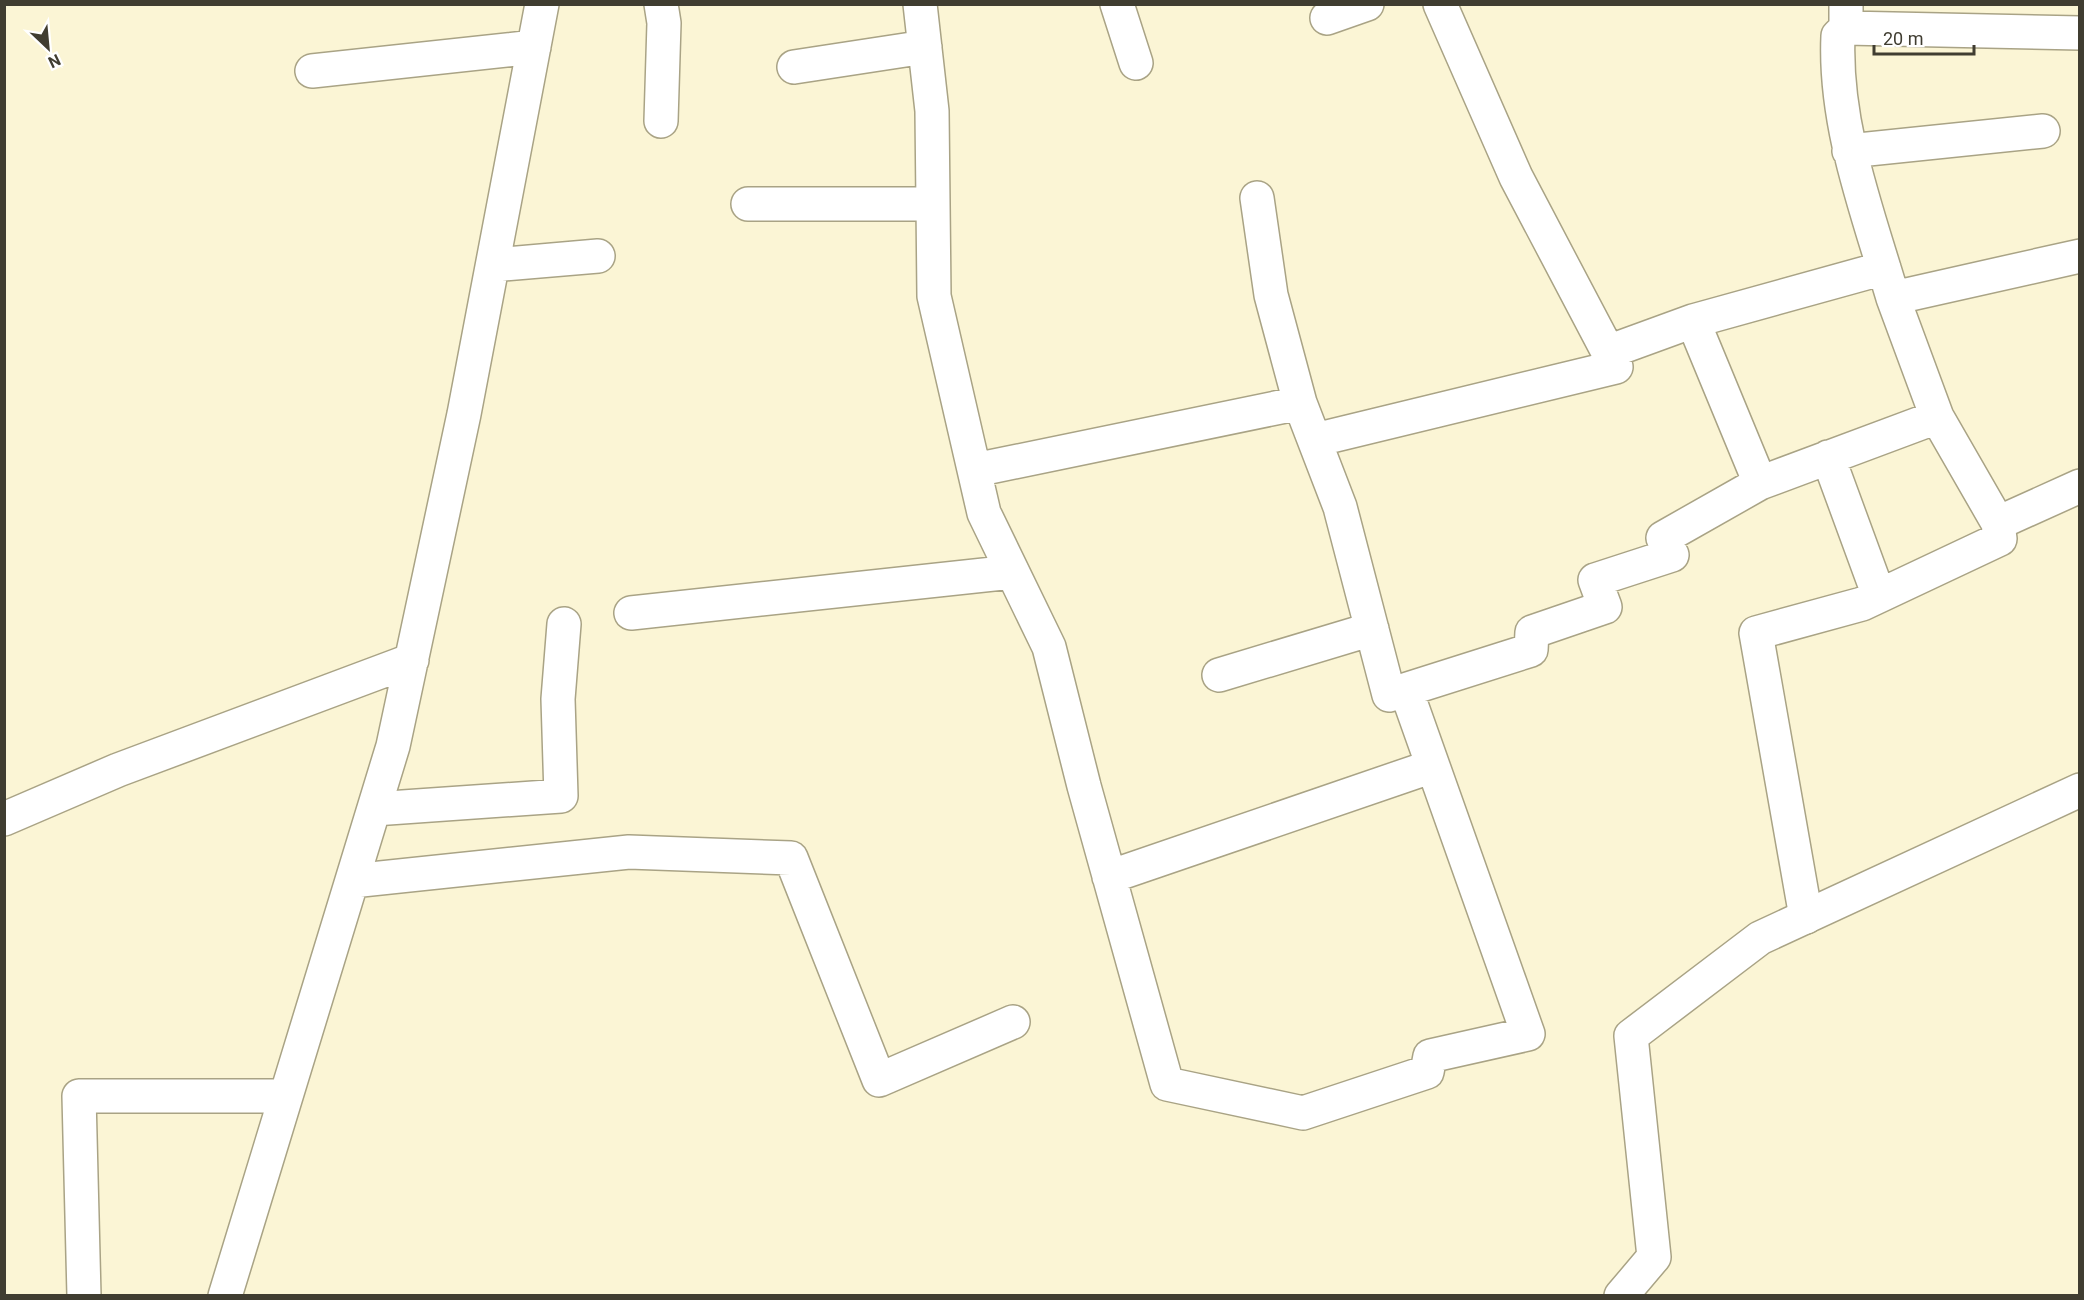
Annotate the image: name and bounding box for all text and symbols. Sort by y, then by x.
north arrow [18,18,78,78]
scale bar [1874,18,1974,56]
text: 20 m [1883,28,1923,49]
text: N [45,50,64,72]

